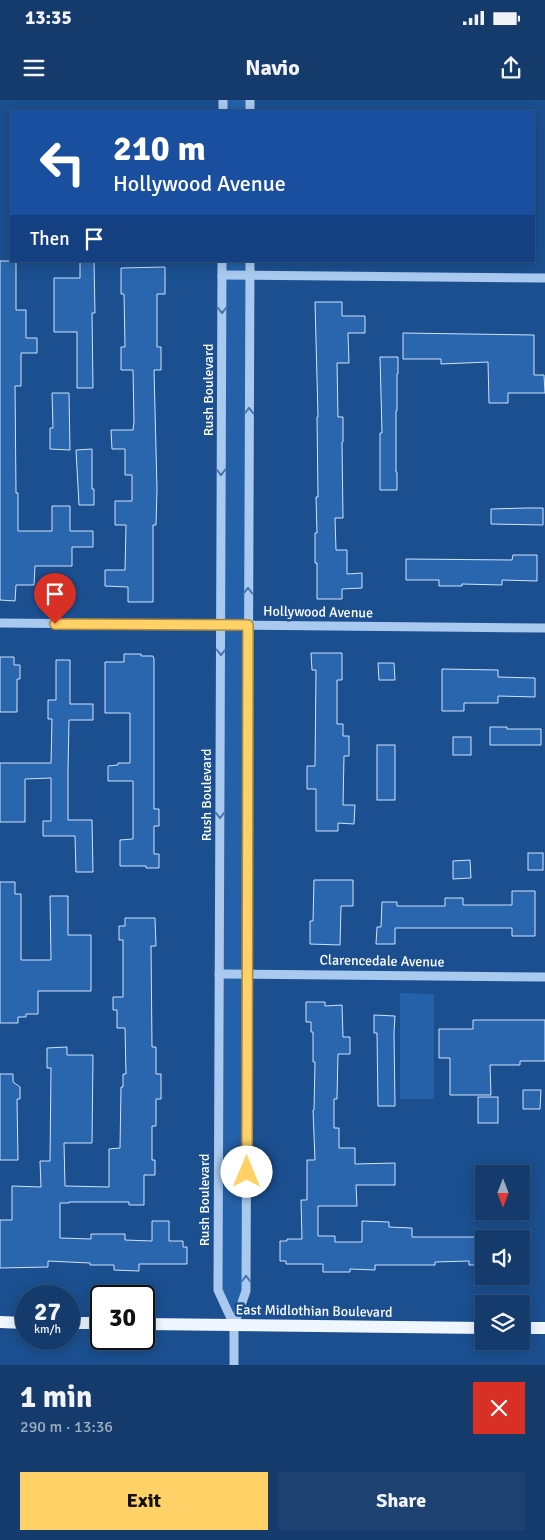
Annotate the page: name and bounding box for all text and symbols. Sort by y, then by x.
text: 13:35 [25,6,72,30]
icon: menu [20,54,48,82]
text: Navio [245,54,300,81]
icon: share [497,54,525,82]
text: 210 m [113,127,206,170]
icon: left [30,130,95,195]
text: Hollywood Avenue [113,170,286,197]
icon: arrive [80,225,108,253]
text: Then [30,227,70,251]
one-way arrow [217,306,227,314]
street label: Rush Boulevard [200,344,217,436]
one-way arrow [244,407,254,414]
one-way arrow [216,469,226,477]
pin [34,573,76,624]
icon: arrive [41,580,69,608]
one-way arrow [243,587,253,594]
street label: Hollywood Avenue [263,603,373,621]
one-way arrow [216,649,226,657]
street label: Rush Boulevard [198,749,215,841]
one-way arrow [215,812,225,819]
street label: Clarencedale Avenue [319,951,445,971]
position arrow [220,1145,272,1197]
street label: Rush Boulevard [196,1154,213,1246]
north arrow [475,1165,530,1220]
map controls [475,1165,530,1350]
button: sound [475,1230,530,1285]
one-way arrow [241,1274,251,1282]
speed limit sign: 30 [90,1285,155,1350]
button: layers [475,1295,530,1350]
text: 27 [34,1296,61,1327]
street label: East Midlothian Boulevard [235,1301,393,1321]
text: km/h [34,1322,61,1337]
text: 1 min [20,1379,92,1416]
button: close [473,1382,525,1434]
text: 290 m · 13:36 [20,1417,113,1437]
button: Exit [20,1472,268,1530]
button: Share [278,1472,525,1530]

